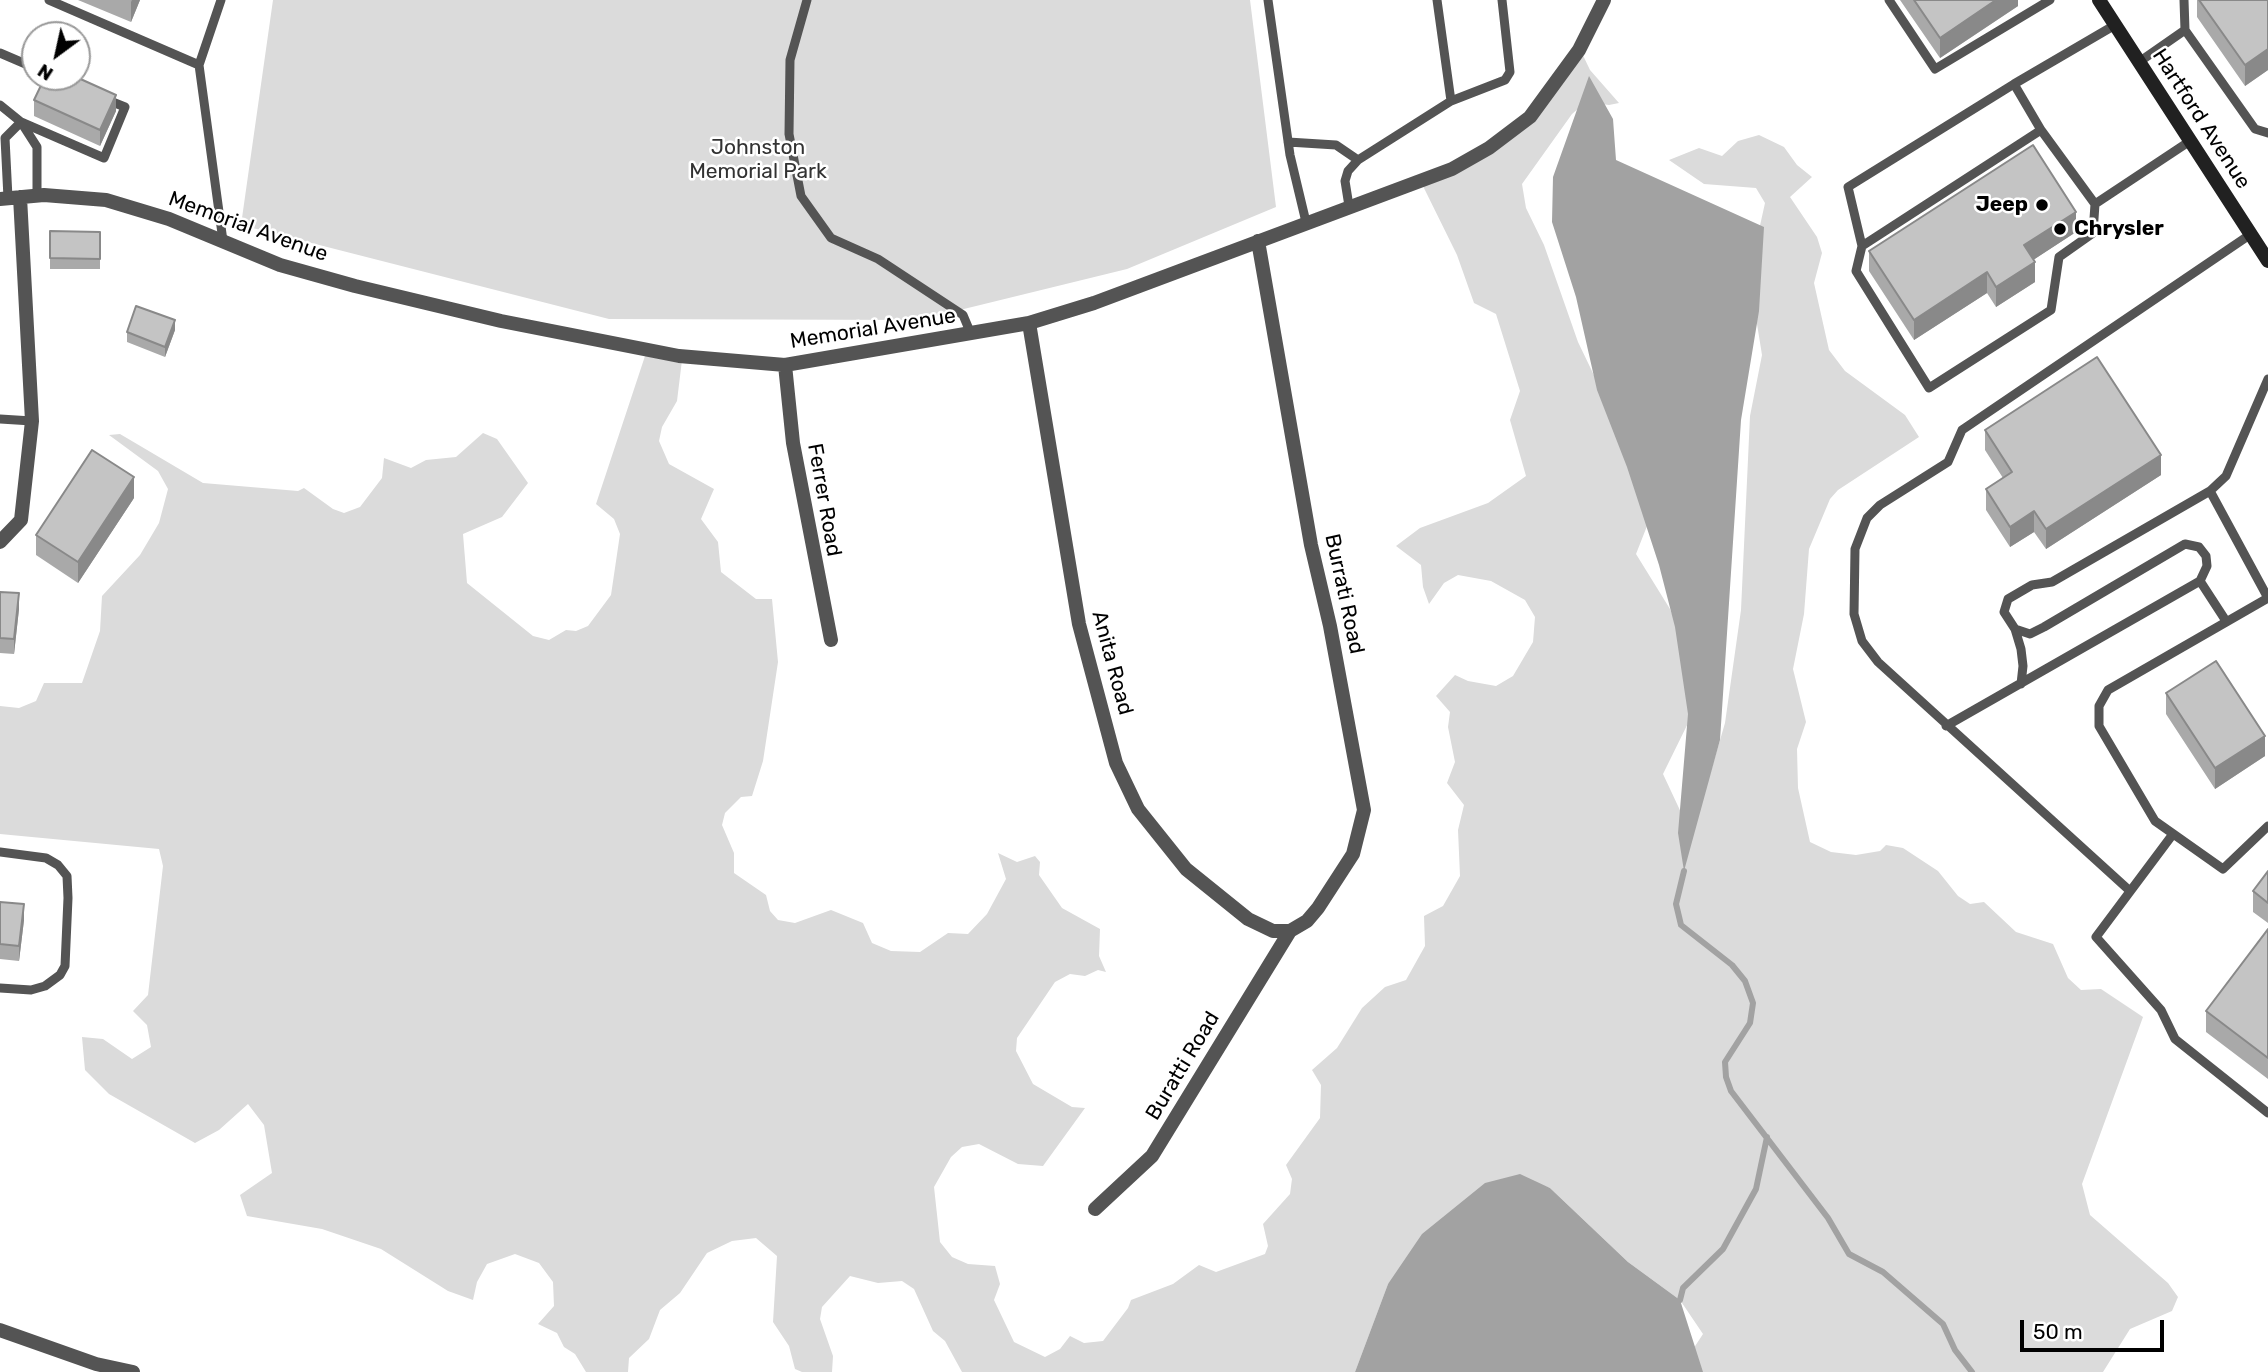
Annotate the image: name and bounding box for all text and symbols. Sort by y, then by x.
north arrow [21,21,91,91]
street label: Hartford Avenue [2146,44,2256,194]
text: N [33,59,57,86]
park label: Johnston Memorial Park [689,135,827,185]
street label: Memorial Avenue [165,186,331,268]
place label: Jeep [1976,192,2028,218]
marker: Jeep [2034,197,2050,213]
place label: Chrysler [2074,216,2164,242]
marker: Chrysler [2052,221,2068,237]
street label: Memorial Avenue [788,303,958,355]
street label: Ferrer Road [802,442,846,558]
street label: Burrati Road [1319,532,1369,656]
street label: Anita Road [1086,608,1138,718]
street label: Buratti Road [1141,1007,1225,1125]
scale bar [2023,1306,2166,1350]
text: 50 m [2033,1319,2083,1344]

